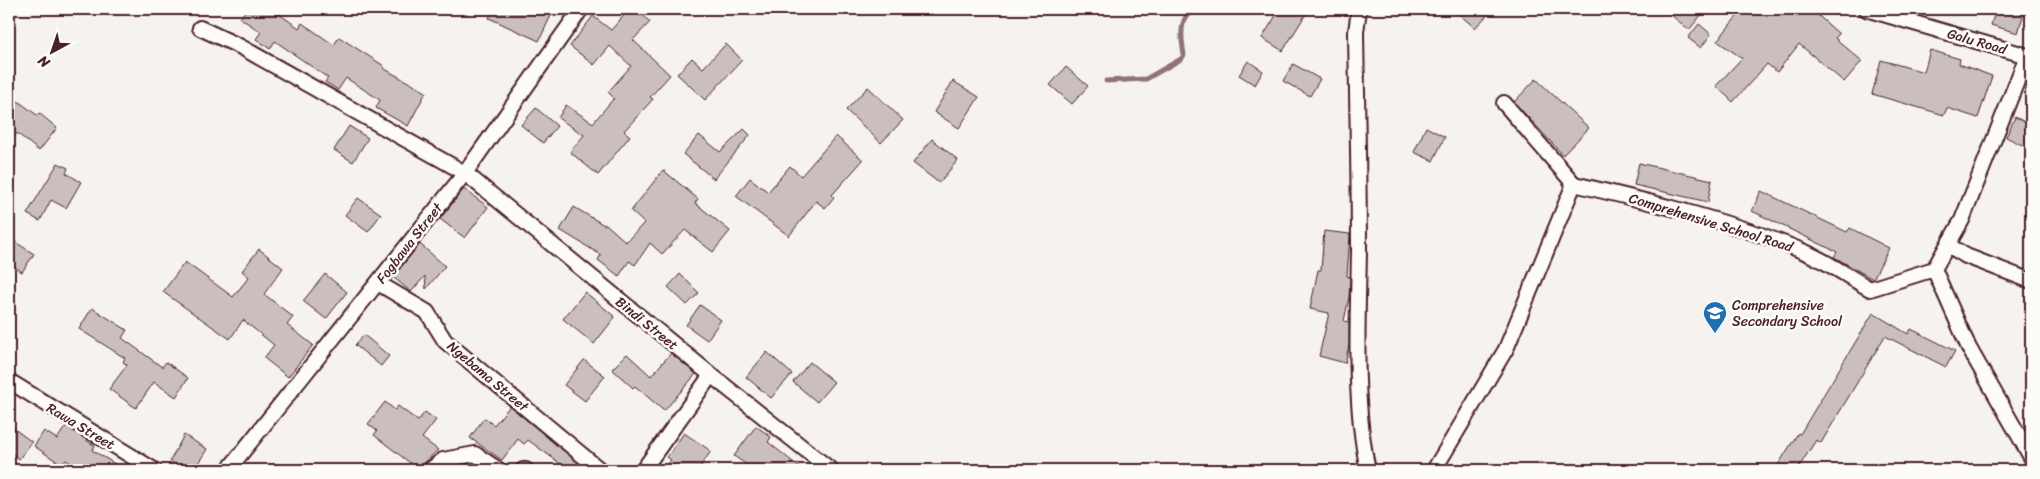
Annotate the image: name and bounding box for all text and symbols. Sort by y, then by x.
street label: Galu Road [1944,21,2011,62]
north arrow [28,28,78,78]
text: N [32,49,56,75]
street label: Comprehensive School Road [1626,186,1797,260]
street label: Fogbawa Street [370,196,450,289]
street label: Bindi Street [610,290,684,357]
place label: Comprehensive Secondary School [1732,293,1843,334]
school or university icon: Comprehensive Secondary School [1702,300,1728,334]
street label: Ngebama Street [441,334,535,419]
street label: Rawa Street [41,396,120,457]

